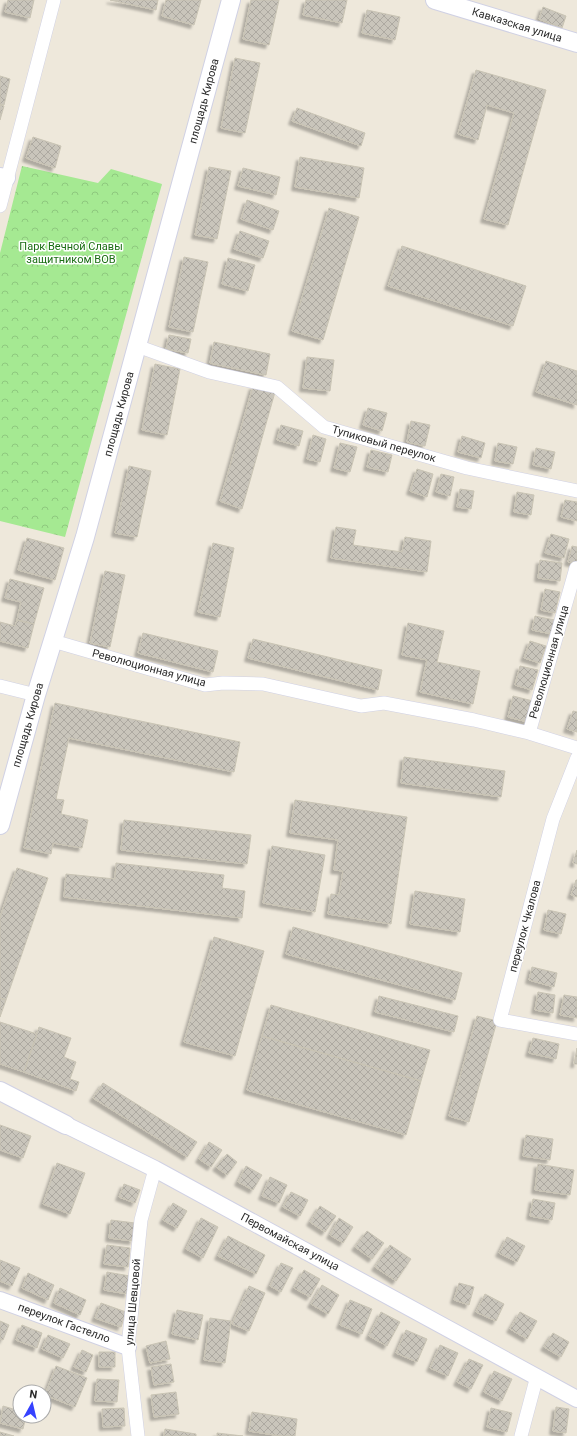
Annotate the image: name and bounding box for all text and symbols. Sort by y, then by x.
street label: Кавказская улица [470,5,564,45]
street label: площадь Кирова [186,57,222,145]
park label: Парк Вечной Славы защитником ВОВ [19,240,123,266]
street label: площадь Кирова [101,370,137,458]
street label: Тупиковый переулок [330,423,438,465]
street label: Революционная улица [527,604,571,720]
street label: Революционная улица [91,647,207,689]
street label: площадь Кирова [10,681,46,769]
street label: переулок Чкалова [506,879,544,973]
street label: Первомайская улица [239,1211,341,1273]
street label: улица Шевцовой [123,1258,143,1346]
street label: переулок Гастелло [16,1300,112,1346]
north arrow [12,1384,52,1424]
text: N [29,1388,38,1402]

